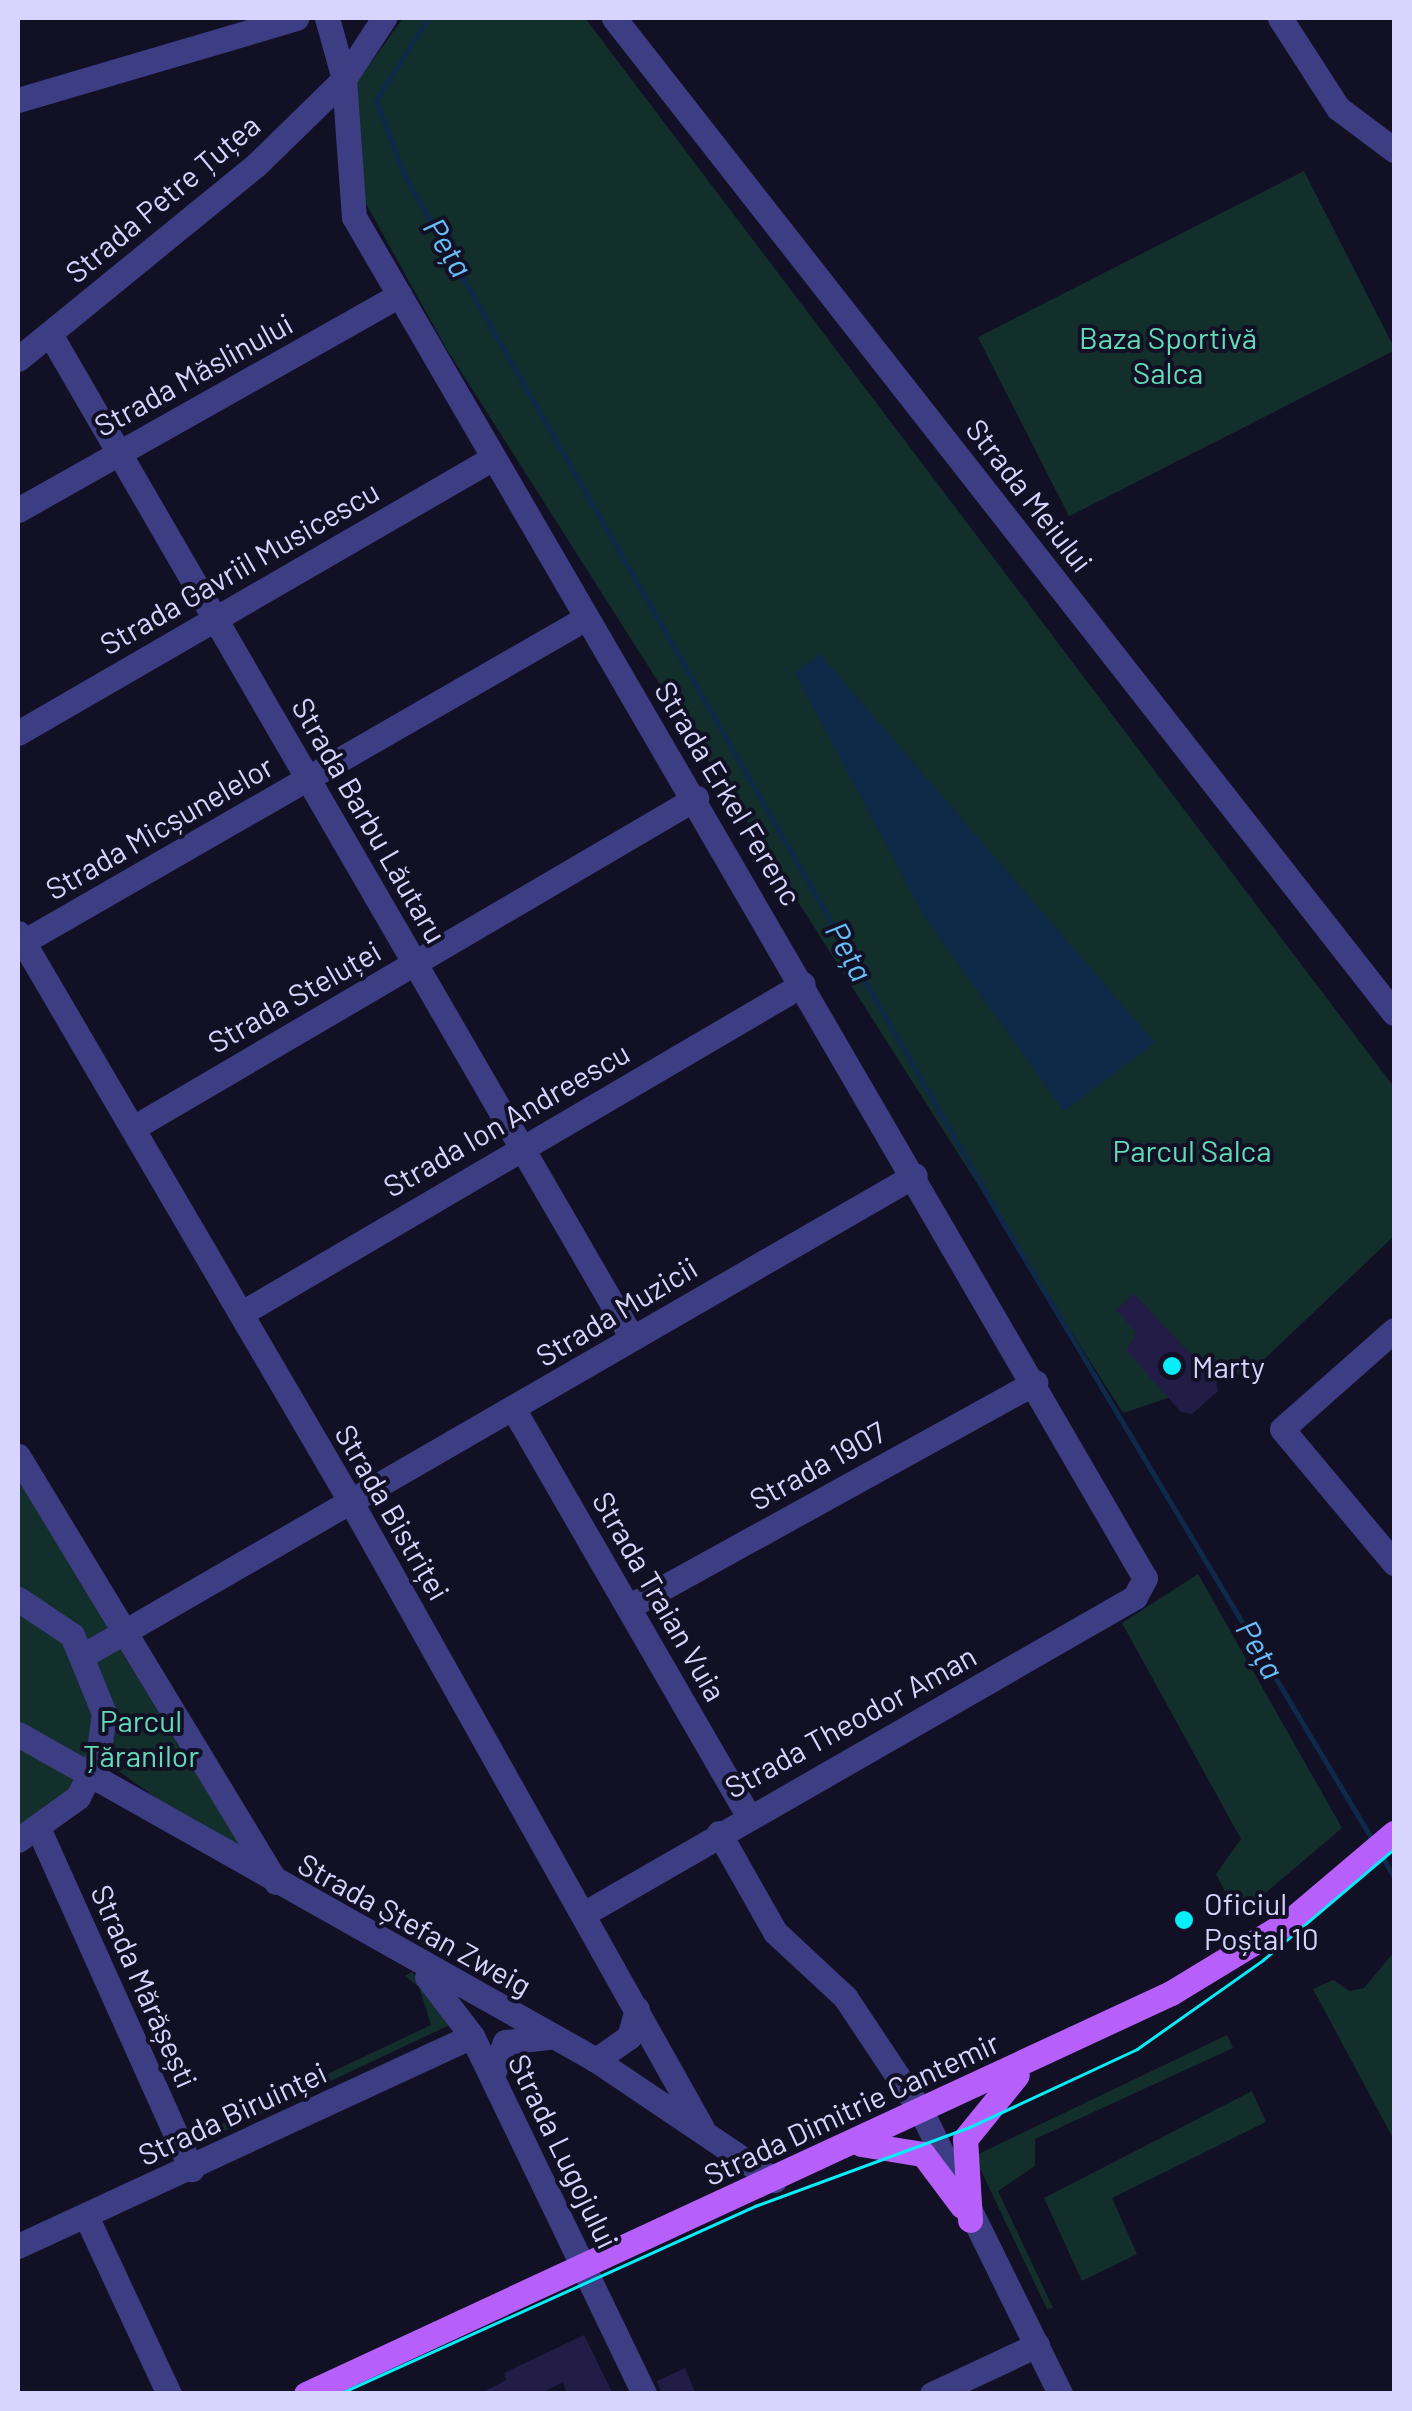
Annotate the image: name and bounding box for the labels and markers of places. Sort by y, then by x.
place label: Marty [1192,1348,1265,1384]
marker: Marty [1161,1355,1183,1377]
place label: Oficiul Poștal 10 [1204,1885,1319,1956]
marker: Oficiul Poștal 10 [1173,1909,1195,1931]

